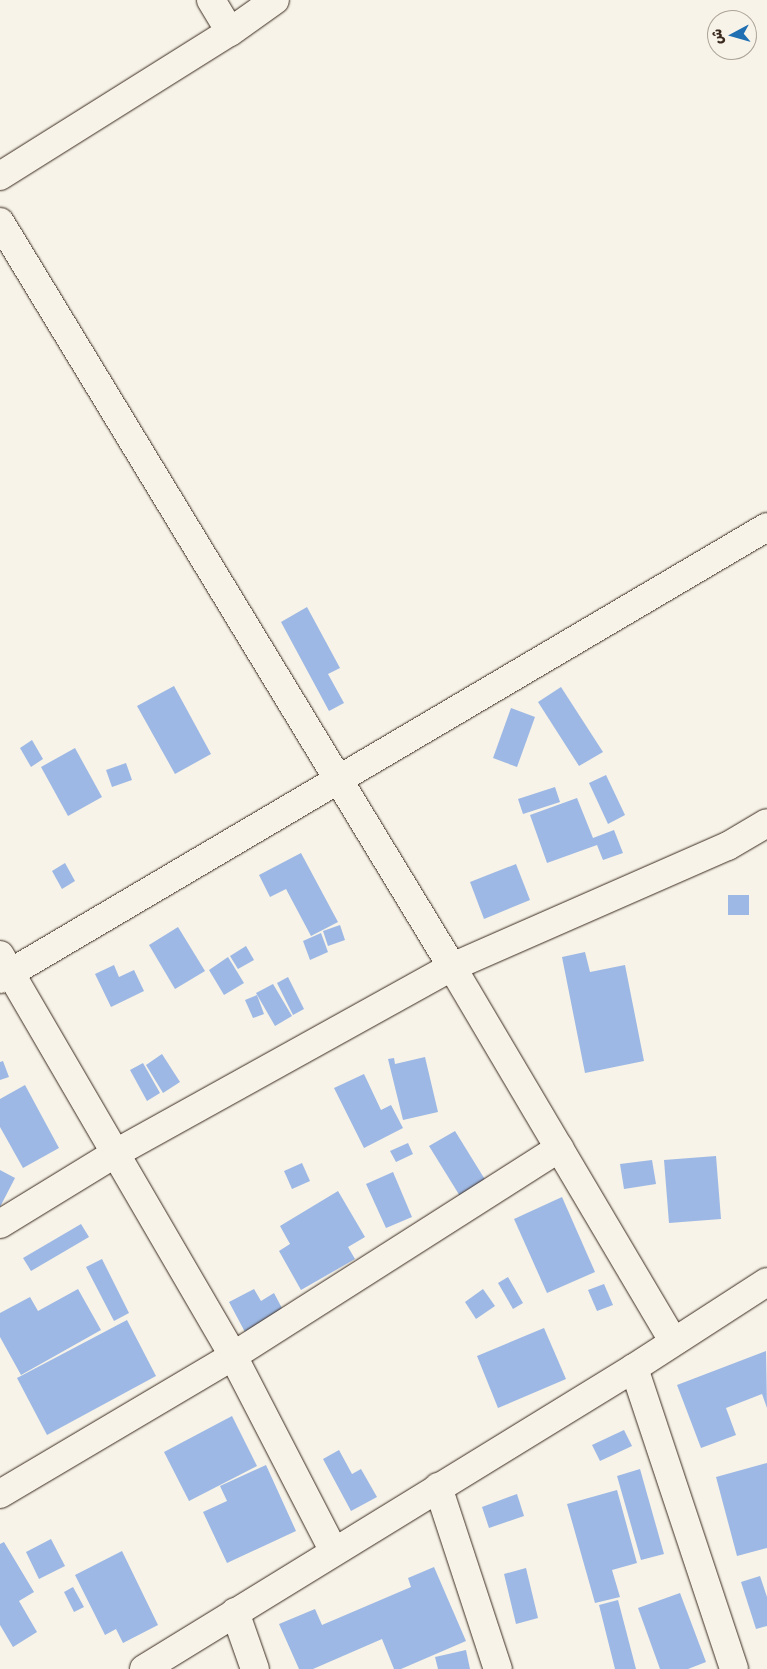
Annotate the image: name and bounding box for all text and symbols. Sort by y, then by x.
north arrow [707,10,757,60]
text: ش [708,28,727,45]

